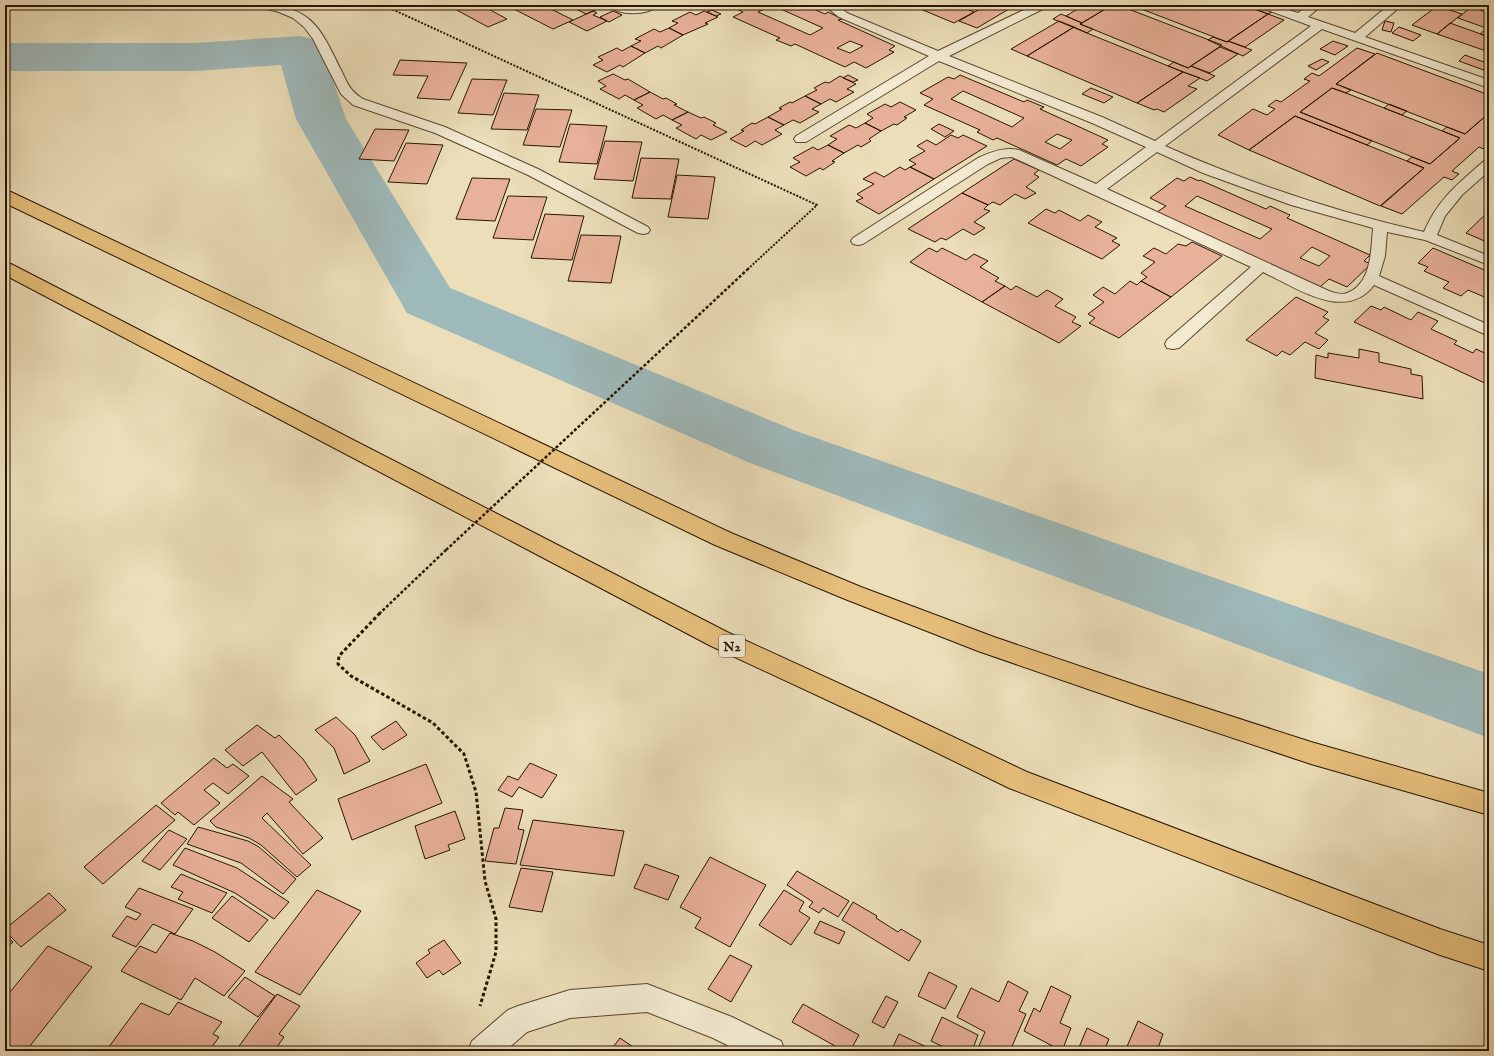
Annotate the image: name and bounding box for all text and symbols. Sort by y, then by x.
road number: N2 [719,635,745,657]

